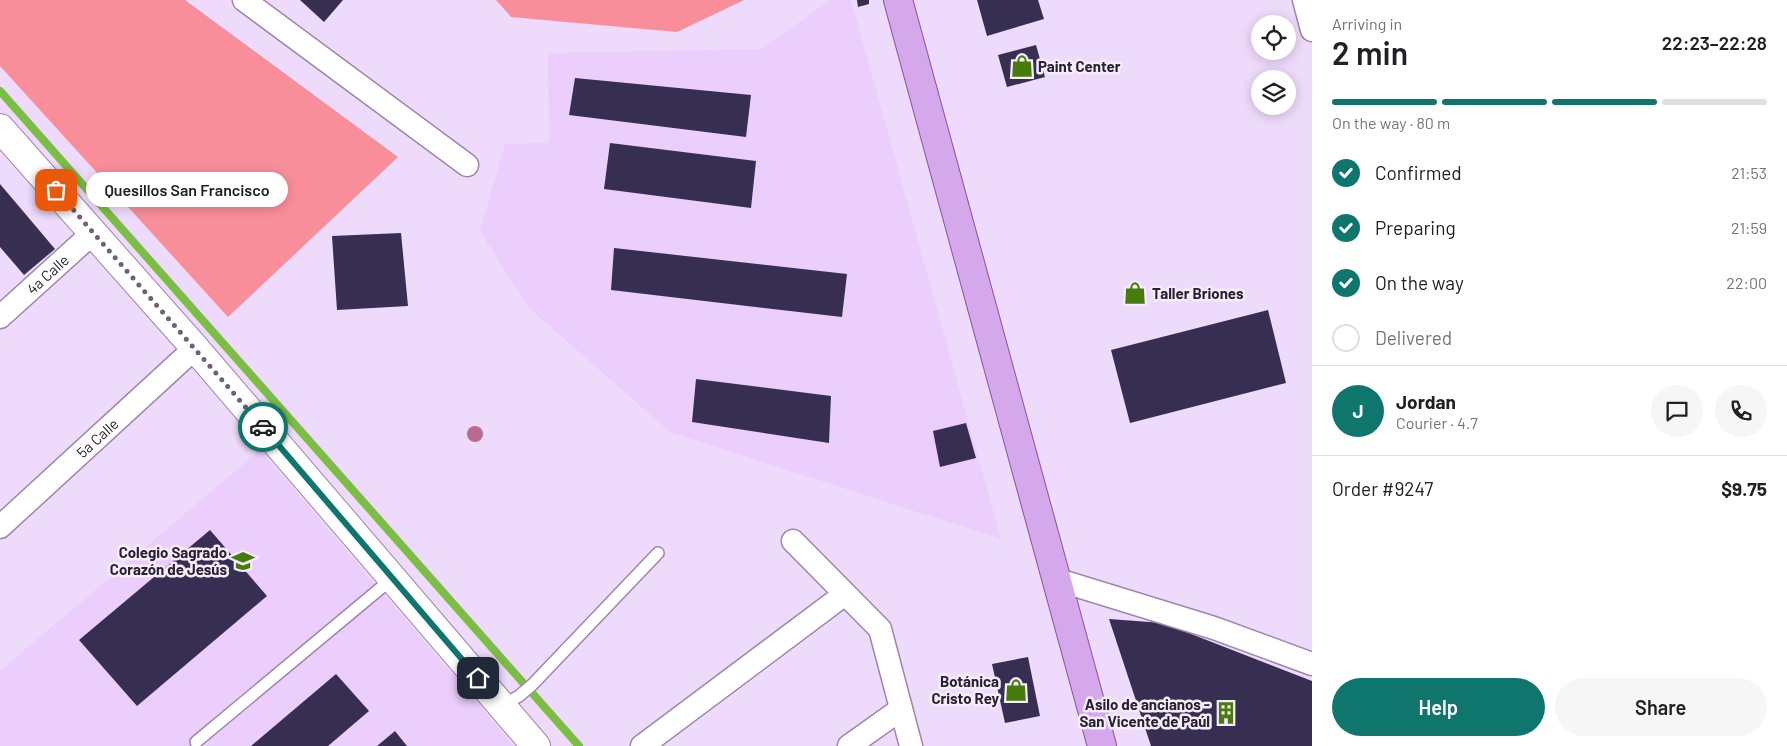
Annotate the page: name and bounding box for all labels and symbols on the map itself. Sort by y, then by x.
shop icon: Paint Center [1009,53,1035,79]
place label: Paint Center [1038,57,1121,75]
pin [35,169,77,211]
callout: Quesillos San Francisco [86,172,288,208]
street label: 4a Calle [23,250,72,298]
shop icon: Taller Briones [1122,280,1148,306]
place label: Taller Briones [1152,284,1244,302]
courier [238,402,288,452]
street label: 5a Calle [73,414,122,461]
place label: Colegio Sagrado Corazón de Jesús [110,543,227,578]
school or university icon: Colegio Sagrado Corazón de Jesús [230,548,256,574]
pin [457,657,499,699]
place label: Botánica Cristo Rey [931,672,999,707]
shop icon: Botánica Cristo Rey [1003,677,1029,703]
place label: Asilo de ancianos - San Vicente de Paúl [1079,695,1210,730]
building icon: Asilo de ancianos - San Vicente de Paúl [1213,700,1239,726]

